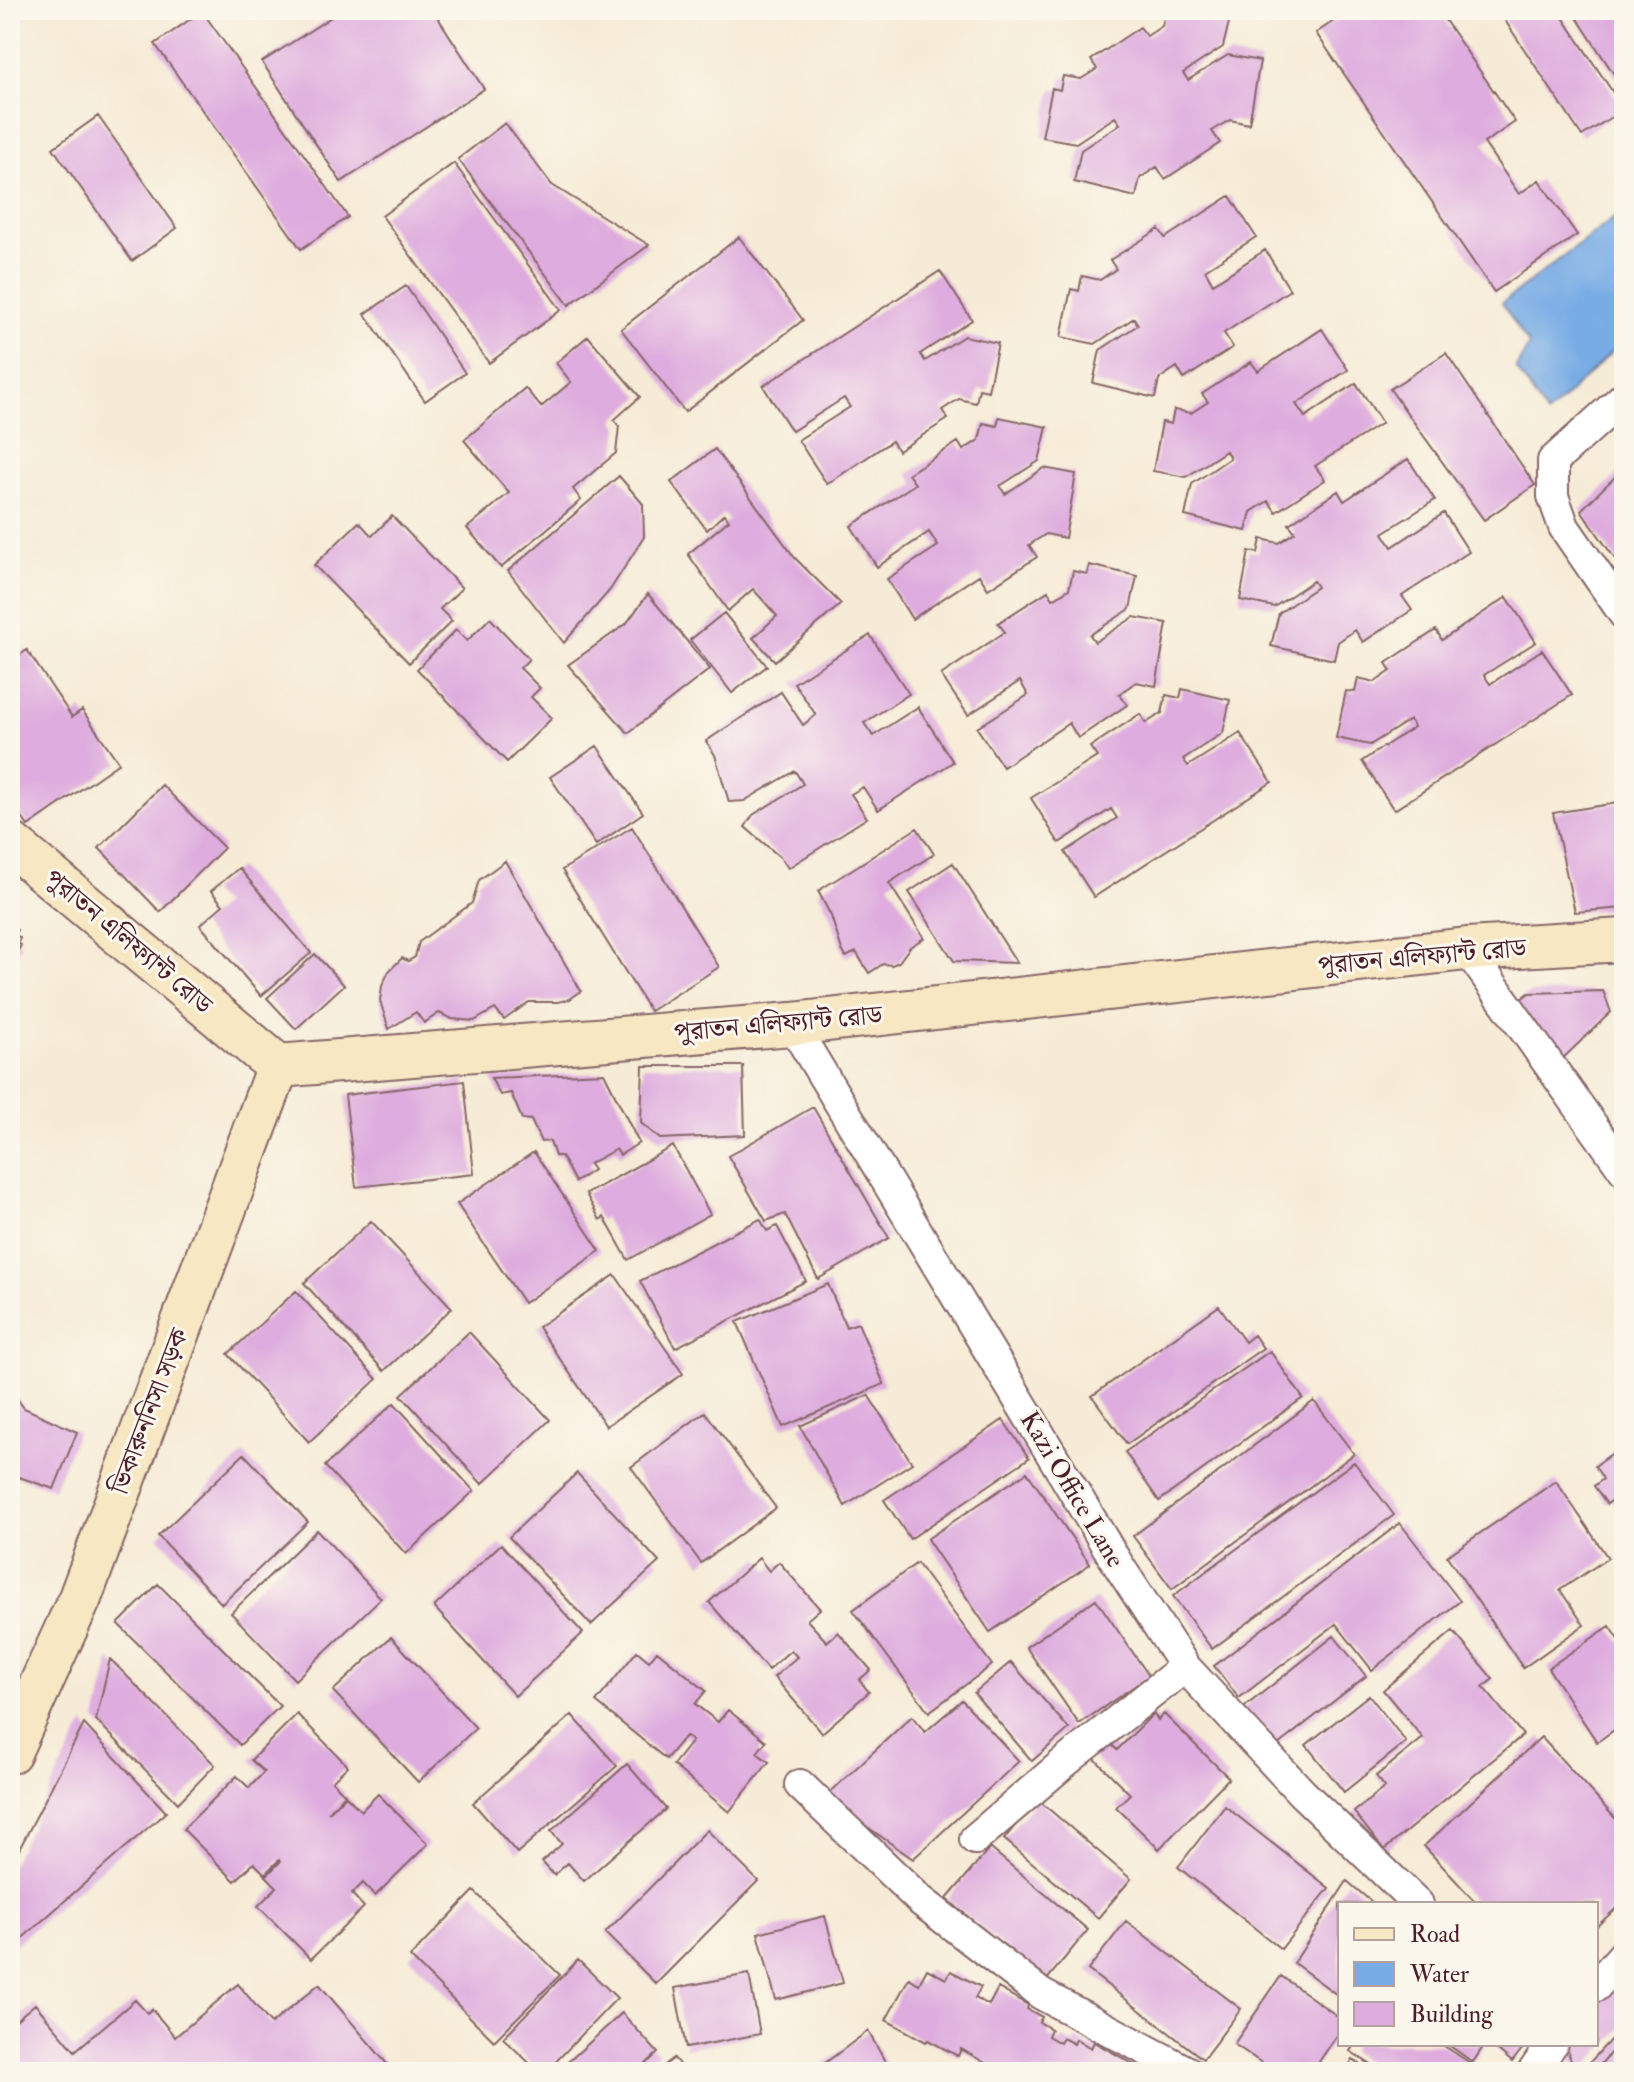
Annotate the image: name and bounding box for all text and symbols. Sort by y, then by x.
street label: পুরাতন এলিফ্যান্ট রোড [38,862,219,1022]
street label: পুরাতন এলিফ্যান্ট রোড [1317,932,1528,982]
street label: পুরাতন এলিফ্যান্ট রোড [673,999,884,1049]
street label: ভিকারুননিসা সড়ক [103,1323,197,1499]
street label: Kazi Office Lane [1013,1406,1131,1574]
legend [1338,1902,1598,2046]
text: Road [1410,1919,1460,1950]
text: Water [1409,1959,1469,1990]
text: Building [1410,1999,1494,2030]

